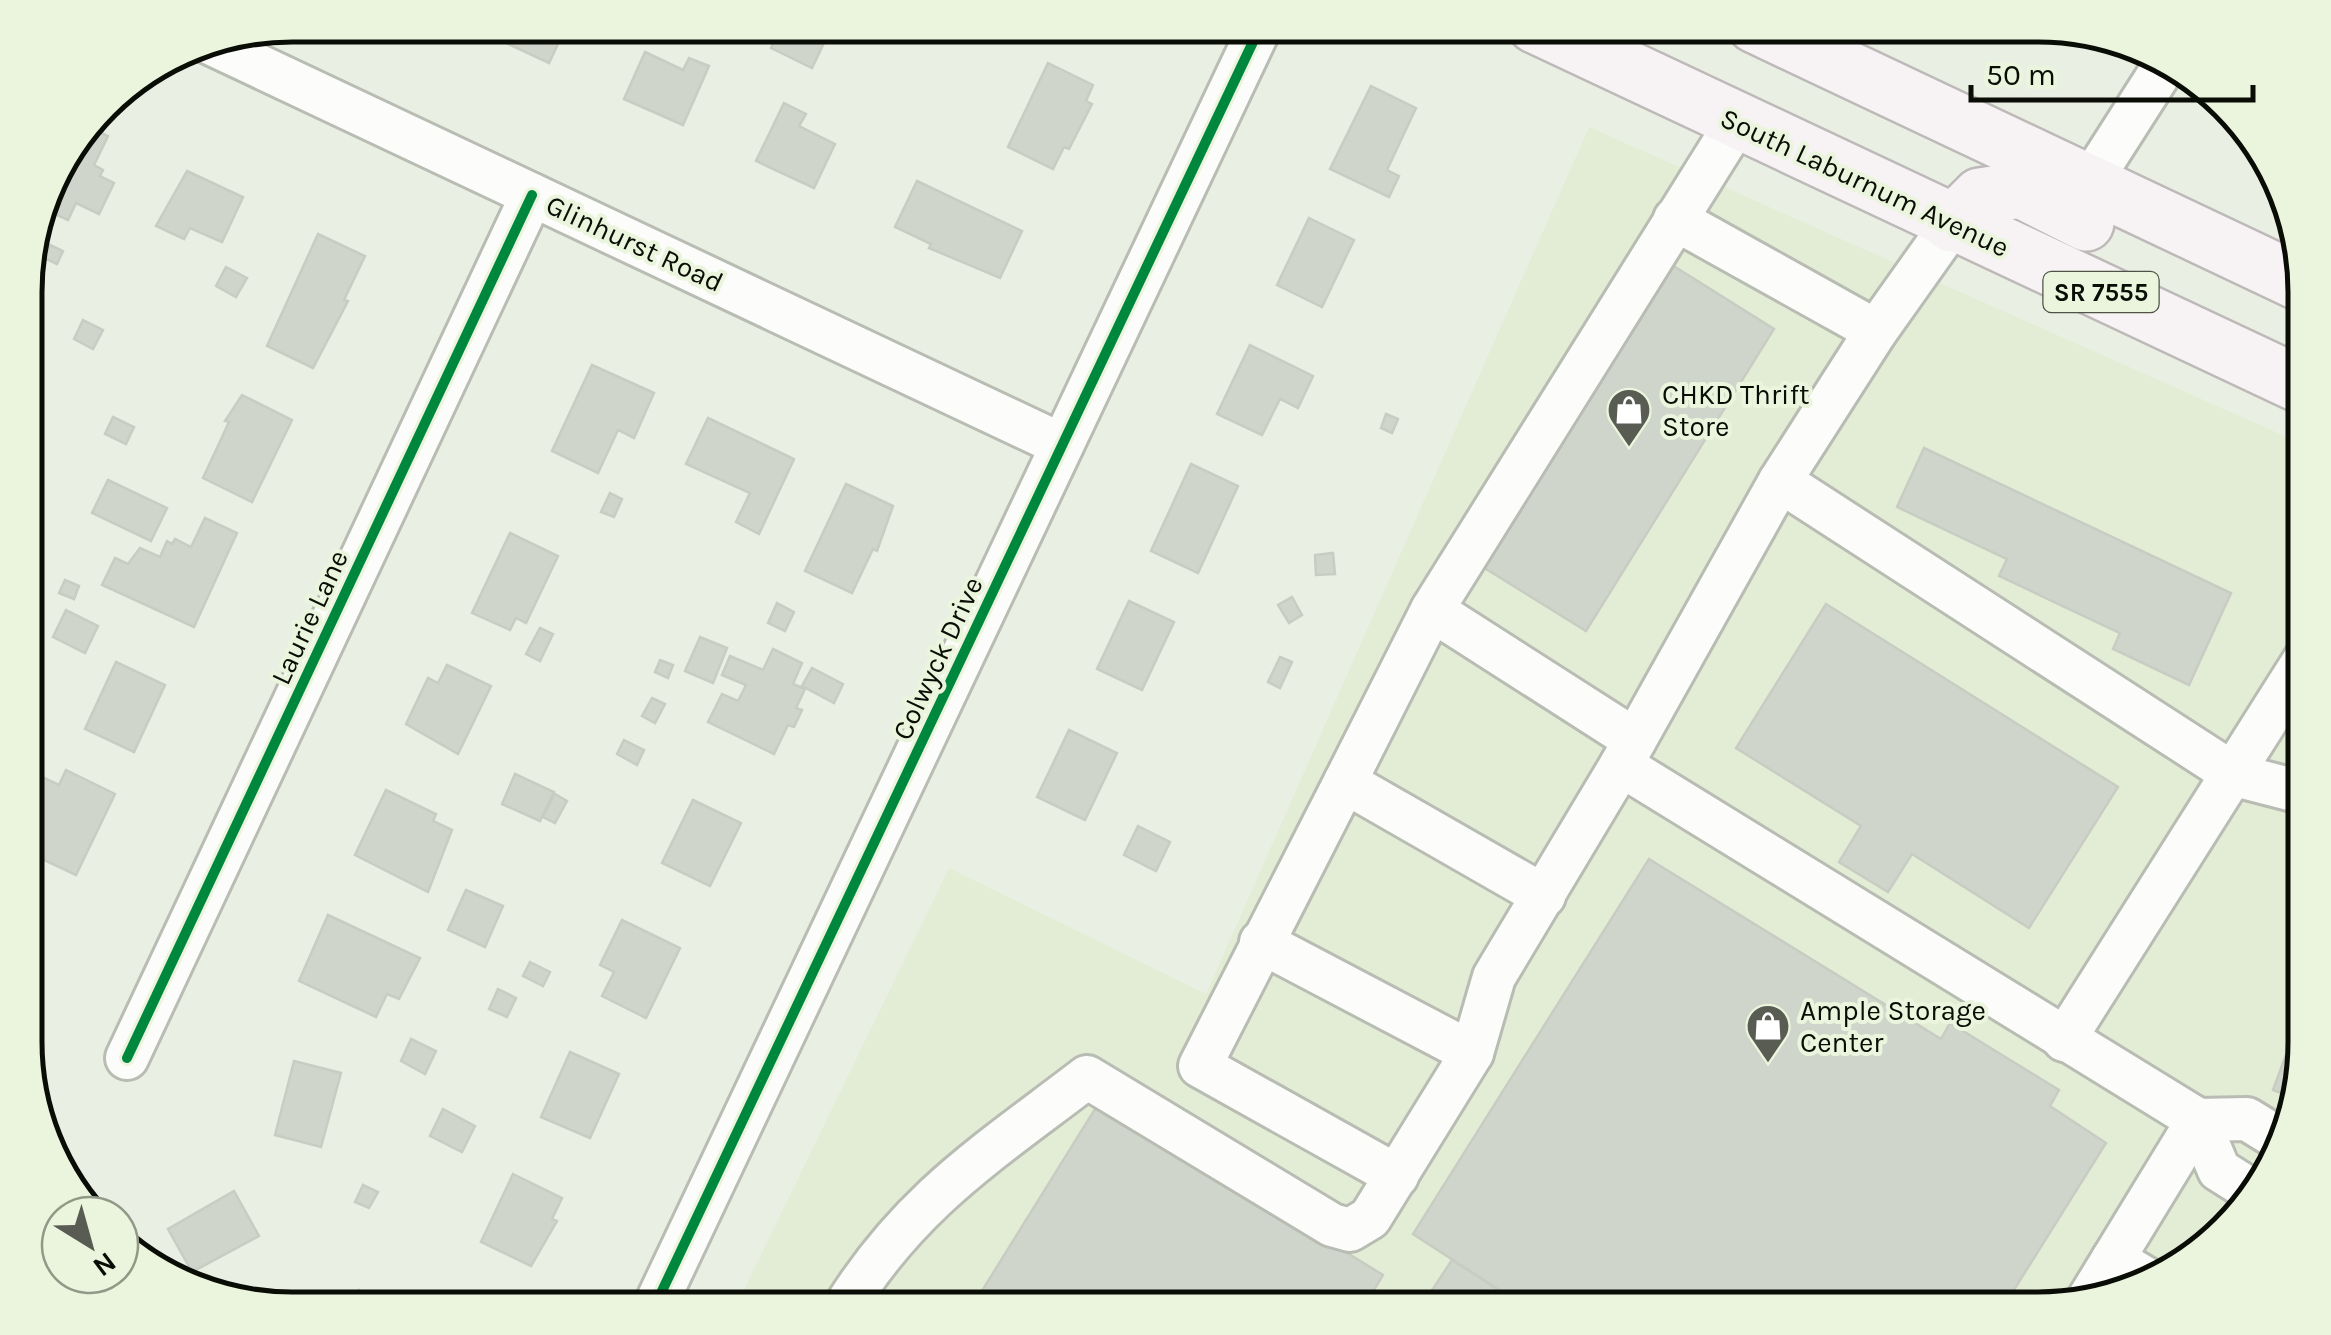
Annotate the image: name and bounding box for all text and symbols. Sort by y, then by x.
scale bar [1971,40,2254,102]
text: 50 m [1986,57,2056,93]
street label: South Laburnum Avenue [1715,101,2014,264]
street label: Glinhurst Road [541,188,729,299]
road number: SR 7555 [2044,272,2158,312]
place label: CHKD Thrift Store [1662,378,1810,443]
shop icon: CHKD Thrift Store [1606,387,1652,448]
street label: Laurie Lane [264,545,355,690]
street label: Colwyck Drive [885,572,990,745]
place label: Ample Storage Center [1800,994,1986,1059]
shop icon: Ample Storage Center [1745,1003,1791,1064]
north arrow [40,1195,140,1295]
text: N [87,1245,123,1284]

